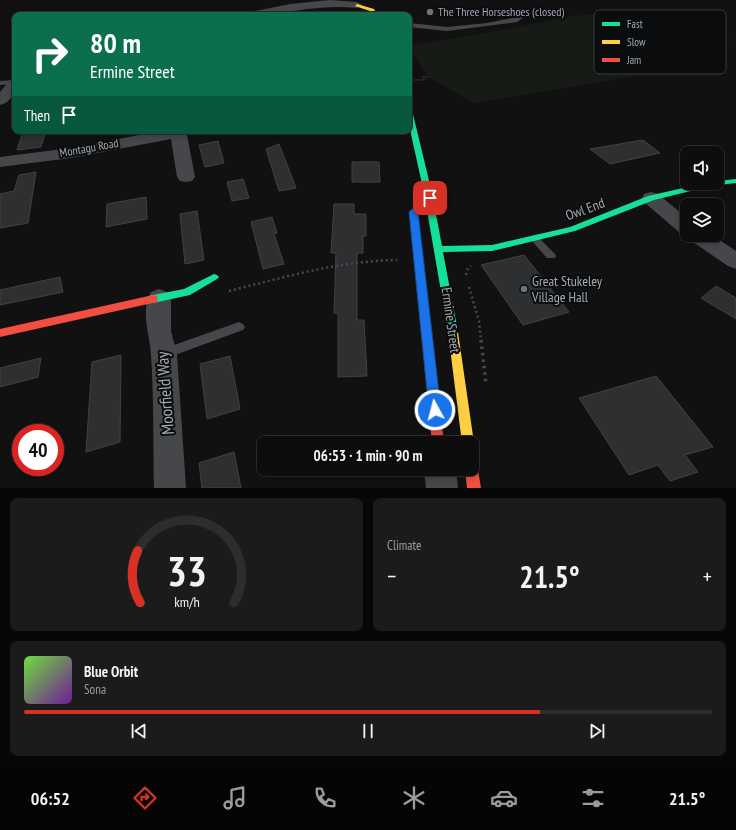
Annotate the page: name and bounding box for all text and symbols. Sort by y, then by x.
place label: The Three Horseshoes (closed) [438,4,564,19]
marker: The Three Horseshoes (closed) [425,7,435,17]
legend [594,10,726,74]
text: Fast [627,17,643,31]
text: 80 m [90,24,141,61]
icon: right [24,28,76,80]
text: Slow [627,35,646,49]
text: Jam [626,53,641,67]
text: Ermine Street [90,60,175,83]
icon: arrive [58,104,80,126]
text: Then [24,106,50,125]
street label: Montagu Road [58,135,120,160]
map controls [680,146,724,242]
button: sound [680,146,724,190]
pin [413,181,447,215]
icon: arrive [419,187,441,209]
street label: Owl End [563,194,607,224]
button: layers [680,198,724,242]
place label: Great Stukeley Village Hall [531,272,603,306]
marker: Great Stukeley Village Hall [519,284,529,294]
street label: Ermine Street [438,286,465,354]
street label: Moorfield Way [151,350,179,435]
position arrow [414,389,456,431]
speed limit sign: 40 [12,424,64,476]
text: 06:53 · 1 min · 90 m [314,446,422,465]
text: Climate [387,537,421,554]
text: 33 [167,543,206,596]
text: 21.5° [519,557,580,596]
text: − [387,562,396,590]
text: + [703,562,712,590]
text: km/h [174,591,199,610]
text: Blue Orbit [84,662,138,681]
text: Sona [84,681,106,698]
icon: previous [128,720,150,742]
icon: pause [357,720,379,742]
icon: next [586,720,608,742]
icon: directions [131,784,159,812]
icon: music [221,784,249,812]
icon: phone [311,784,339,812]
icon: climate [400,784,428,812]
icon: car [490,784,518,812]
icon: filters [579,784,607,812]
text: 06:52 [31,787,70,810]
text: 21.5° [669,787,705,810]

